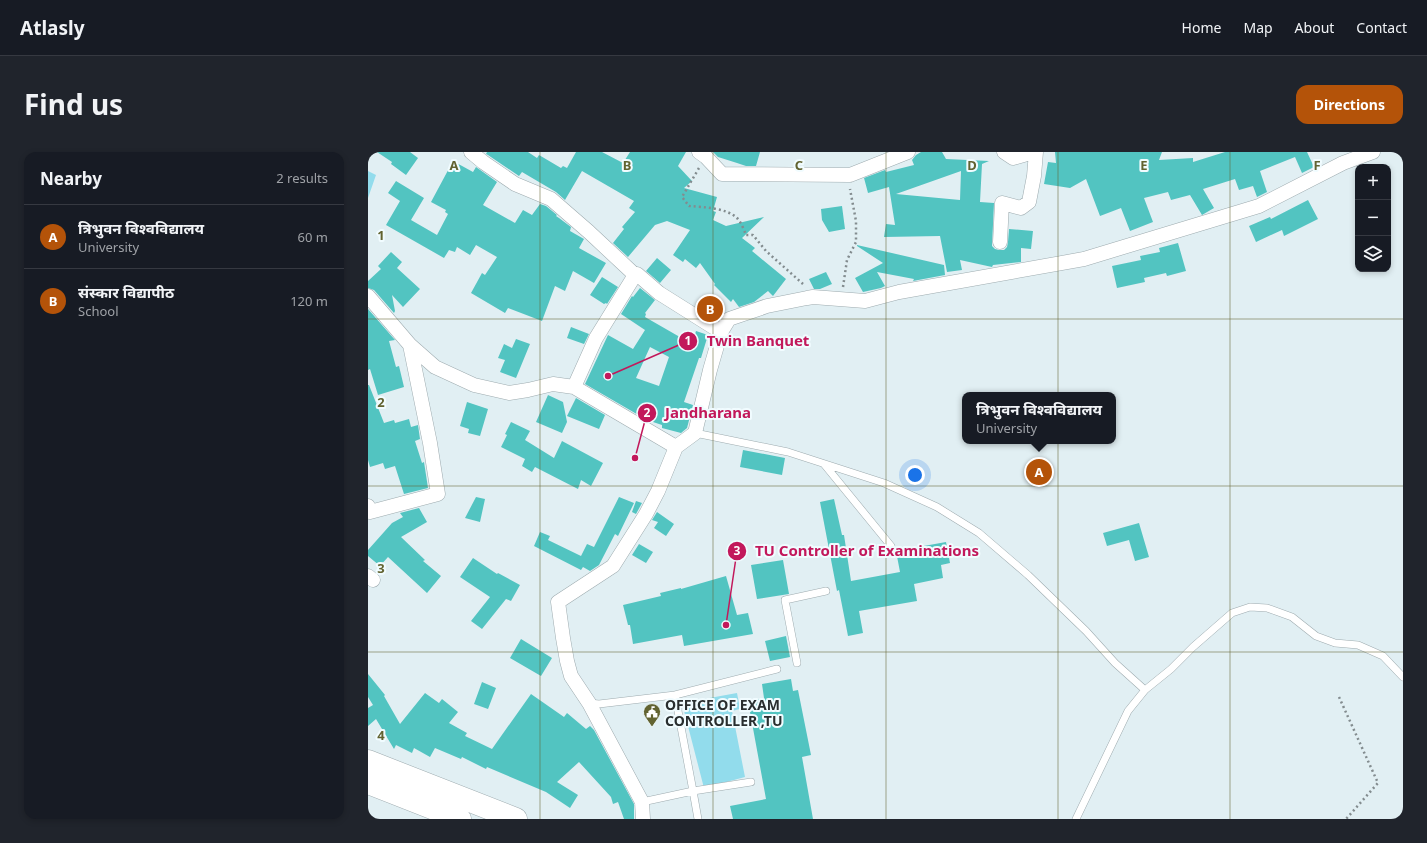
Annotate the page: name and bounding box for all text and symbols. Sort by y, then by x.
text: Atlasly [20,15,85,41]
text: Home [1182,18,1221,37]
text: Map [1243,18,1273,37]
text: About [1295,18,1334,37]
text: Contact [1356,18,1407,37]
text: Find us [24,85,123,123]
button: Directions [1296,85,1403,124]
text: A [450,156,459,174]
text: B [623,156,631,174]
text: C [795,156,803,174]
text: D [967,156,977,174]
text: E [1140,156,1148,174]
text: F [1313,156,1321,174]
map controls [1355,164,1391,272]
button: + [1355,164,1391,200]
text: Nearby [40,167,102,190]
text: 2 results [276,169,328,187]
button: − [1355,200,1391,236]
text: त्रिभुवन विश्वविद्यालय [78,218,204,238]
text: 1 [377,226,385,244]
text: A [49,228,58,246]
text: 60 m [298,228,328,246]
button: layers [1355,236,1391,272]
text: University [78,238,139,256]
text: संस्कार विद्यापीठ [78,282,174,302]
text: B [49,292,57,310]
text: 120 m [290,292,328,310]
pin: B [697,294,723,324]
text: School [78,302,119,320]
callout: Twin Banquet [678,328,817,355]
text: Twin Banquet [707,330,810,350]
text: 1 [685,332,691,349]
popup [962,392,1116,444]
text: 2 [377,393,385,411]
text: त्रिभुवन विश्वविद्यालय [976,399,1102,419]
callout: Jandharana [637,400,759,427]
text: Jandharana [663,402,751,422]
text: 2 [644,404,651,421]
text: University [976,419,1037,437]
pin: A [1026,457,1052,487]
your location [905,465,925,485]
callout: TU Controller of Examinations [727,537,987,564]
text: TU Controller of Examinations [755,540,979,560]
text: 3 [734,542,741,559]
text: 3 [377,559,385,577]
place label: OFFICE OF EXAM CONTROLLER ,TU [665,695,783,730]
public building icon: OFFICE OF EXAM CONTROLLER ,TU [642,702,662,727]
text: 4 [377,726,385,744]

